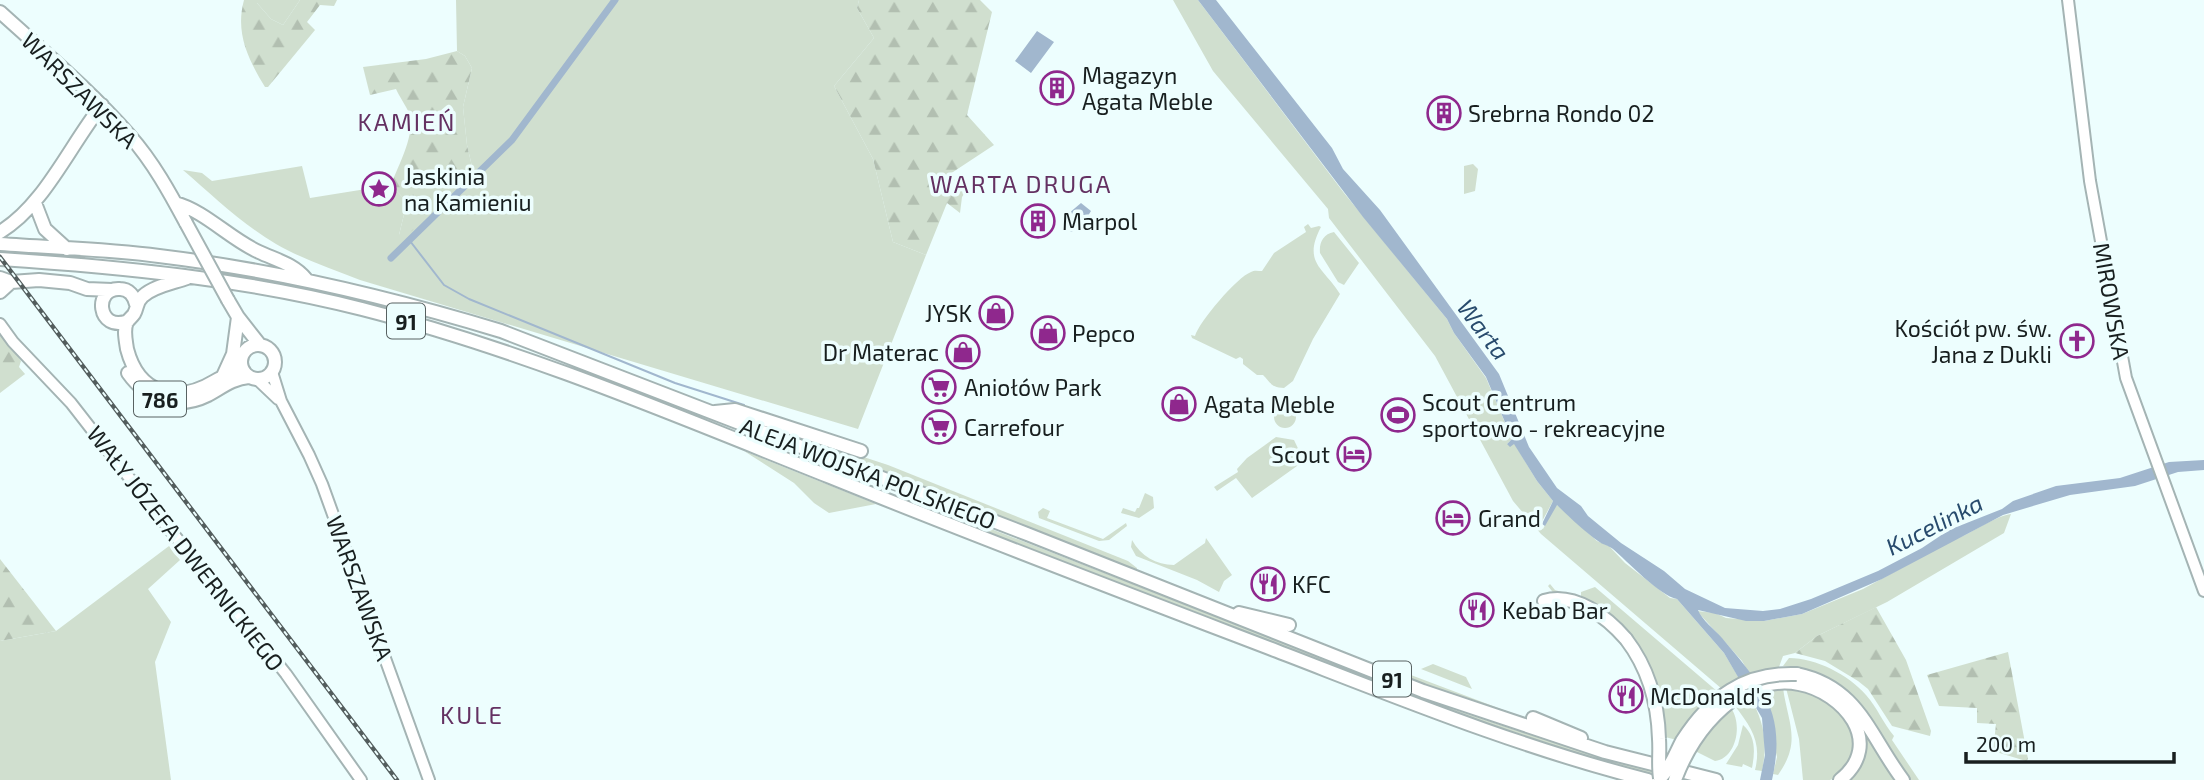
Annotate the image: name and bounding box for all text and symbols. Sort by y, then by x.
street label: WARSZAWSKA [16,26,144,154]
place label: Magazyn Agata Meble [1082,61,1213,115]
building icon: Magazyn Agata Meble [1038,69,1076,107]
building icon: Srebrna Rondo 02 [1425,94,1463,132]
place label: Srebrna Rondo 02 [1468,99,1654,127]
district label: KAMIEŃ [358,107,456,136]
place label: Jaskinia na Kamieniu [404,162,532,216]
district label: WARTA DRUGA [930,169,1112,198]
place icon: Jaskinia na Kamieniu [360,170,398,208]
building icon: Marpol [1019,202,1057,240]
place label: Marpol [1062,207,1137,235]
street label: MIROWSKA [2088,240,2136,362]
water label: Warta [1452,293,1516,365]
shop icon: JYSK [977,294,1015,332]
place label: JYSK [925,299,972,327]
road number: 91 [387,304,425,338]
shop icon: Pepco [1029,314,1067,352]
place label: Kościół pw. św. Jana z Dukli [1895,314,2052,368]
place label: Pepco [1072,319,1135,347]
church icon: Kościół pw. św. Jana z Dukli [2058,322,2096,360]
shop icon: Dr Materac [944,333,982,371]
place label: Dr Materac [823,338,939,366]
supermarket icon: Aniołów Park [920,368,958,406]
place label: Aniołów Park [964,373,1102,401]
road number: 786 [134,382,186,416]
shop icon: Agata Meble [1160,385,1198,423]
place label: Scout Centrum sportowo - rekreacyjne [1422,388,1665,442]
place label: Agata Meble [1204,390,1335,418]
sports icon: Scout Centrum sportowo - rekreacyjne [1379,396,1417,434]
supermarket icon: Carrefour [920,408,958,446]
street label: ALEJA WOJSKA POLSKIEGO [736,411,1000,535]
place label: Carrefour [964,413,1064,441]
street label: WAŁY JÓZEFA DWERNICKIEGO [82,420,290,676]
hotel icon: Scout [1335,435,1373,473]
place label: Scout [1271,440,1330,468]
water label: Kucelinka [1881,487,1987,561]
hotel icon: Grand [1434,499,1472,537]
place label: Grand [1478,504,1541,532]
street label: WARSZAWSKA [321,512,399,665]
restaurant icon: KFC [1249,565,1287,603]
place label: KFC [1292,570,1331,598]
restaurant icon: Kebab Bar [1458,591,1496,629]
place label: Kebab Bar [1502,596,1608,624]
road number: 91 [1373,662,1411,696]
restaurant icon: McDonald's [1607,677,1645,715]
place label: McDonald's [1650,682,1772,710]
district label: KULE [440,700,504,729]
scale bar [1966,720,2174,764]
text: 200 m [1976,731,2036,756]

